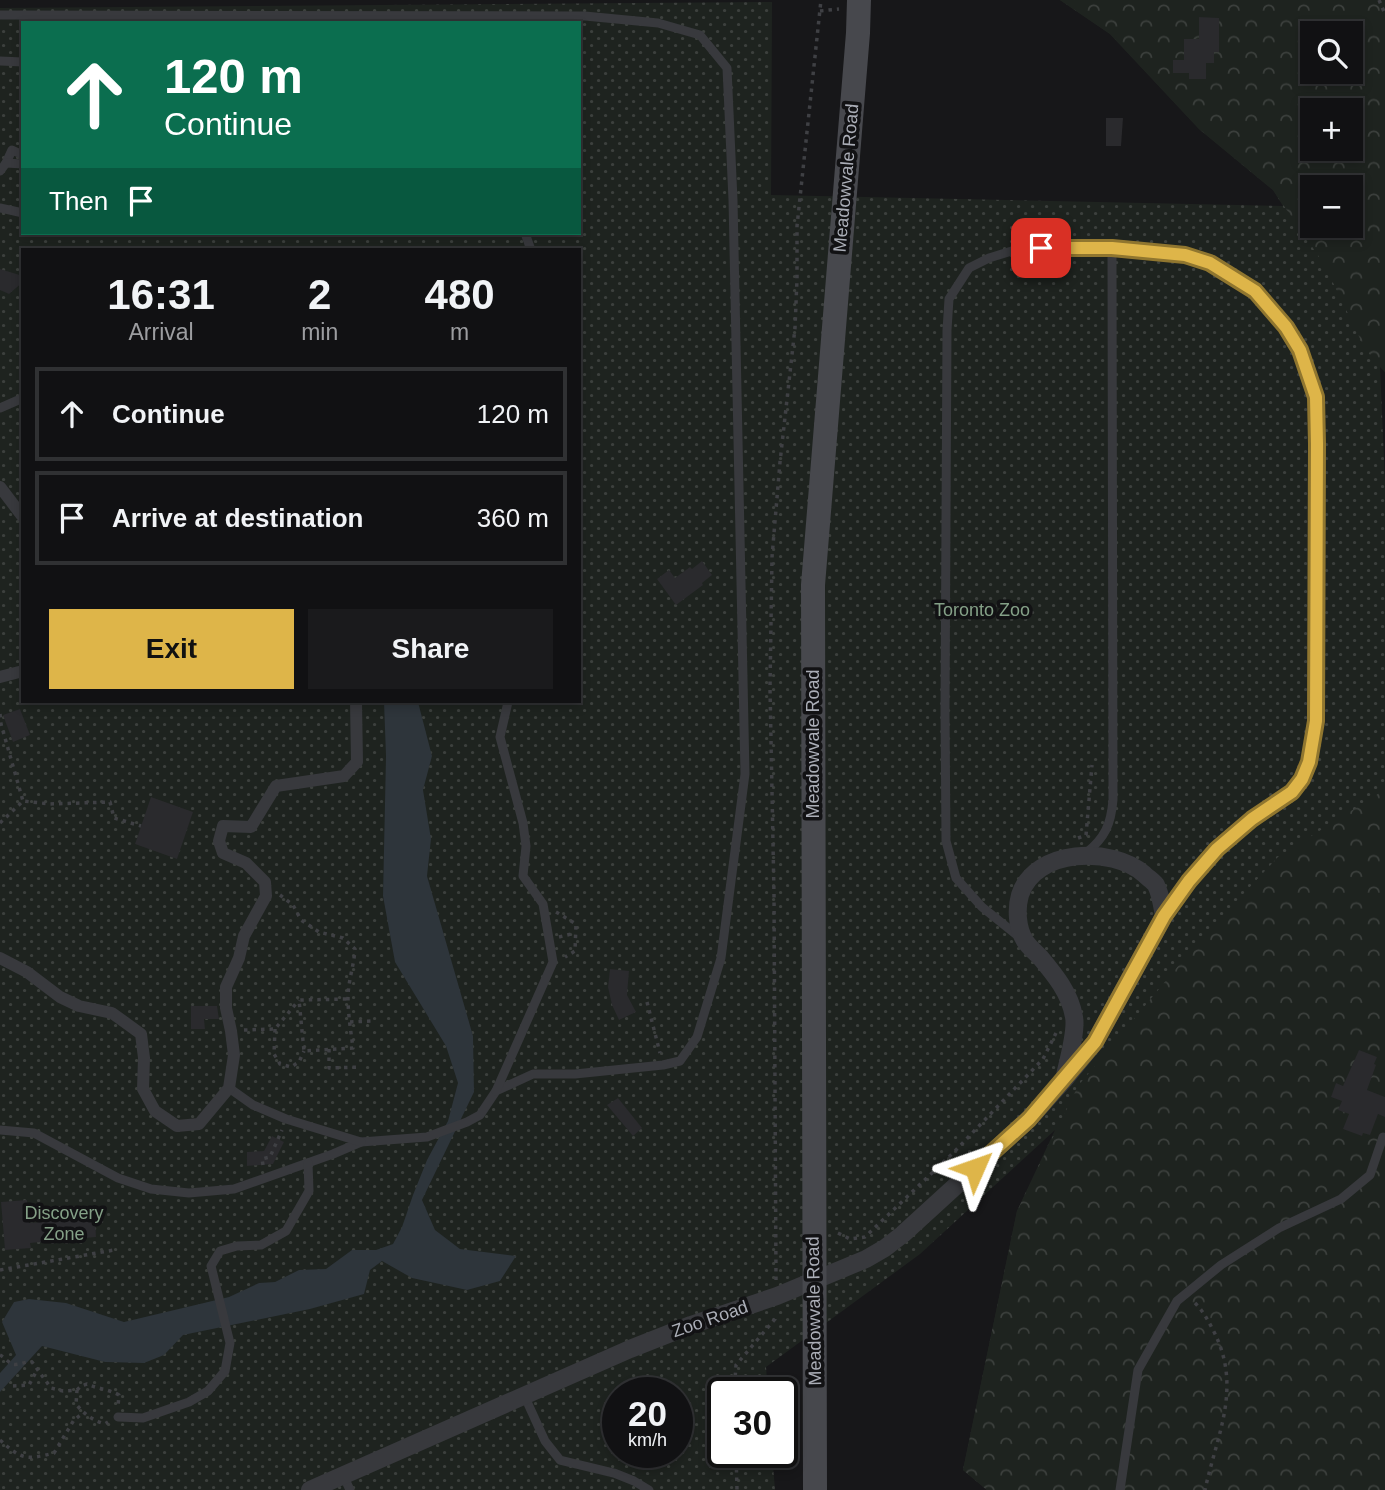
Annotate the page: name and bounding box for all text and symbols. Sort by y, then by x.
map controls [1300,21,1363,238]
button: search [1300,21,1363,84]
icon: ahead [49,49,140,140]
text: 120 m [164,49,303,103]
button: + [1300,98,1363,161]
street label: Meadowvale Road [830,103,862,253]
text: Continue [164,106,292,142]
button: − [1300,175,1363,238]
icon: arrive [122,182,160,220]
text: Then [49,186,108,216]
pin [1011,218,1071,278]
icon: arrive [1022,229,1060,267]
text: 16:31 [107,271,215,318]
text: 2 [308,271,331,318]
text: 480 [425,271,495,318]
text: Arrival [128,319,194,345]
text: min [301,319,338,345]
text: m [450,319,469,345]
icon: ahead [53,395,91,433]
text: Continue [112,399,225,429]
text: 120 m [477,399,549,429]
icon: arrive [53,499,91,537]
text: Arrive at destination [112,503,363,533]
text: 360 m [477,503,549,533]
park label: Toronto Zoo [934,600,1030,620]
button: Exit [49,609,294,689]
button: Share [308,609,553,689]
street label: Meadowvale Road [803,669,823,819]
position arrow [938,1131,1012,1205]
park label: Discovery Zone [24,1203,104,1244]
street label: Meadowvale Road [803,1236,825,1386]
street label: Zoo Road [669,1297,751,1341]
speed limit sign: 30 [707,1377,798,1468]
text: 20 [628,1394,667,1433]
text: km/h [628,1430,667,1450]

